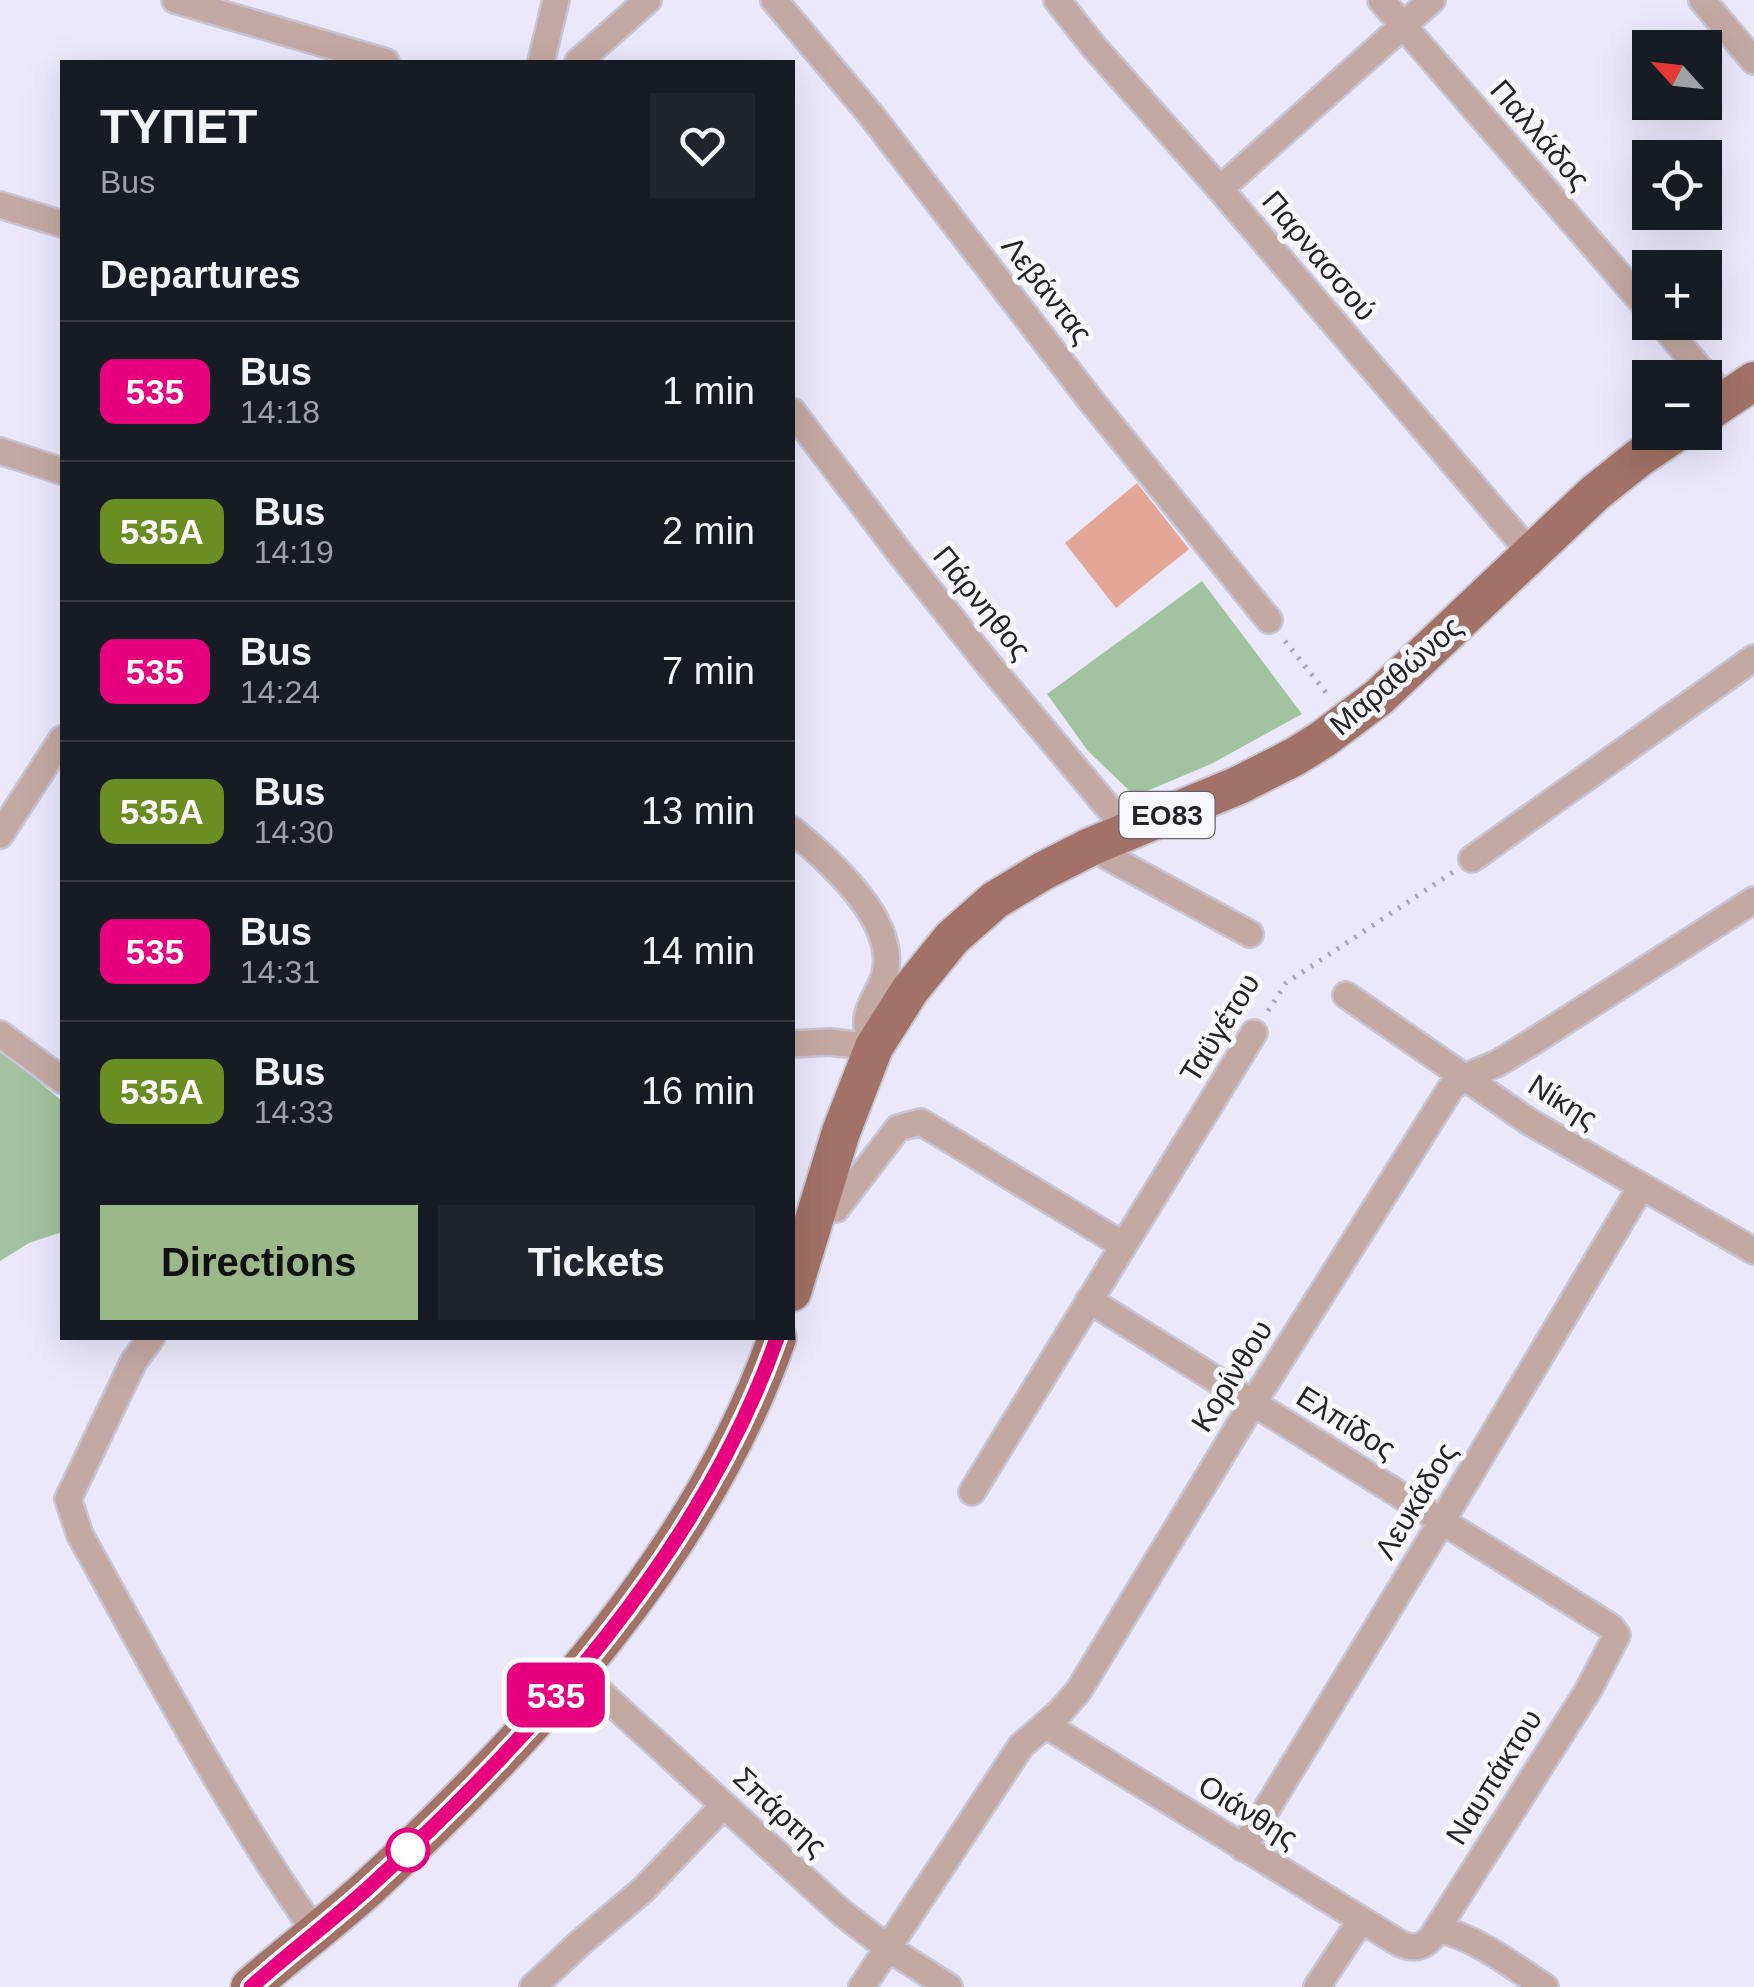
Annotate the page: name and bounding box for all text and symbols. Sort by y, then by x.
north arrow [1632,30,1722,120]
map controls [1632,30,1722,450]
street label: Παλλάδος [1484,73,1597,196]
button: heart [650,93,755,198]
text: ΤΥΠΕΤ [100,100,257,153]
button: locate [1632,140,1722,230]
text: Bus [100,164,155,200]
street label: Παρνασσού [1256,184,1383,327]
street label: Λεβάντας [996,230,1099,350]
button: + [1632,250,1722,340]
text: Departures [100,254,301,296]
text: Bus [240,351,312,393]
button: − [1632,360,1722,450]
text: 1 min [662,370,755,412]
text: 535 [126,372,184,411]
text: 14:18 [240,394,320,430]
text: Bus [254,491,325,533]
text: 2 min [662,510,755,552]
text: 535A [120,512,204,551]
text: 14:19 [254,534,334,570]
street label: Πάρνηθος [927,540,1038,666]
street label: Μαραθώνος [1323,610,1468,742]
text: Bus [240,631,312,673]
text: 7 min [662,650,755,692]
text: 535 [126,652,184,691]
text: 14:24 [240,674,320,710]
text: Bus [254,771,325,813]
text: 13 min [641,790,755,832]
text: 535A [120,792,204,831]
road number: ΕΟ83 [1120,792,1214,838]
text: 14:30 [254,814,334,850]
text: Bus [240,911,312,953]
text: 14 min [641,930,755,972]
text: 535 [126,932,184,971]
text: 14:31 [240,954,320,990]
street label: Ταϋγέτου [1173,967,1266,1088]
text: Bus [254,1051,325,1093]
street label: Νίκης [1523,1068,1604,1135]
text: 16 min [641,1070,755,1112]
text: 535A [120,1072,204,1111]
text: 14:33 [254,1094,334,1130]
button: Directions [100,1205,418,1320]
button: Tickets [438,1205,755,1320]
street label: Κορίνθου [1185,1314,1279,1437]
street label: Ελπίδος [1291,1379,1402,1466]
street label: Λευκάδος [1368,1437,1463,1565]
line badge: 535 [498,1662,614,1728]
text: 535 [527,1676,585,1715]
street label: Ναυπάκτου [1439,1703,1548,1850]
street label: Σπάρτης [727,1761,833,1863]
street label: Οιάνθης [1193,1768,1304,1855]
unlabelled marker [387,1829,429,1871]

